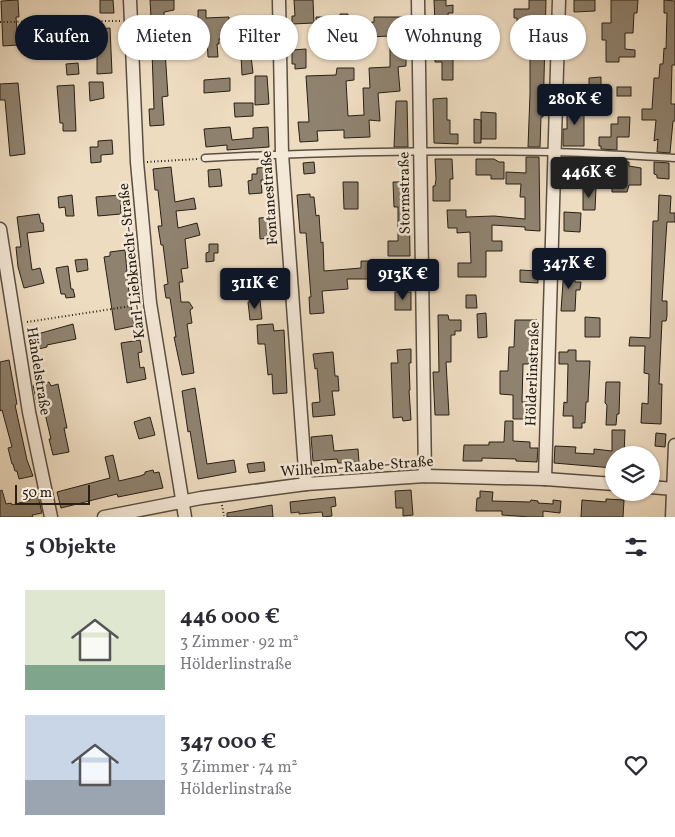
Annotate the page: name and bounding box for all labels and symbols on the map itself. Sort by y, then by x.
pin: 280K € [534,84,616,126]
street label: Fontanestraße [257,150,284,246]
street label: Stormstraße [394,152,417,234]
pin: 446K € [548,156,630,199]
street label: Karl-Liebknecht-Straße [114,182,151,340]
pin: 347K € [528,248,610,290]
pin: 913K € [362,258,444,301]
pin: 311K € [214,268,296,310]
street label: Hölderlinstraße [521,321,546,427]
street label: Händelstraße [20,325,55,417]
street label: Wilhelm-Raabe-Straße [280,452,434,483]
scale bar [15,482,90,505]

